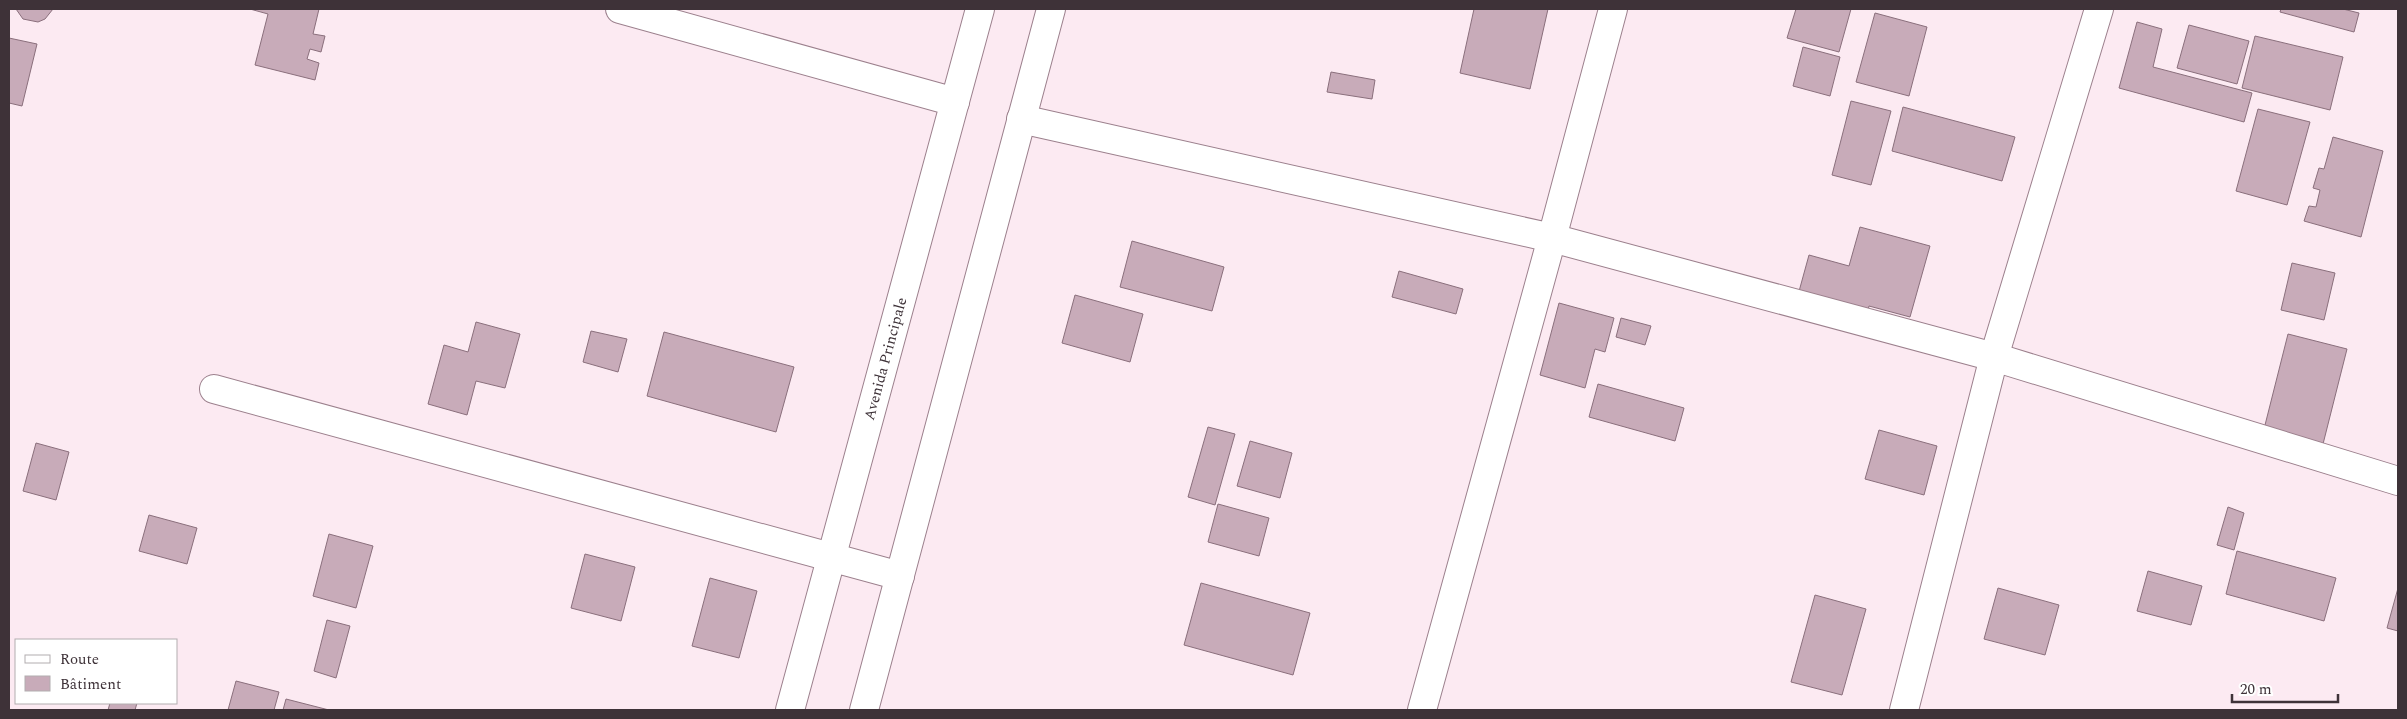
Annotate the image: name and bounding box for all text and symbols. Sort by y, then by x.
street label: Avenida Principale [858,295,913,423]
legend [15,639,178,704]
text: Route [60,648,99,671]
scale bar [2232,672,2338,704]
text: Bâtiment [60,673,121,696]
text: 20 m [2240,678,2272,701]

